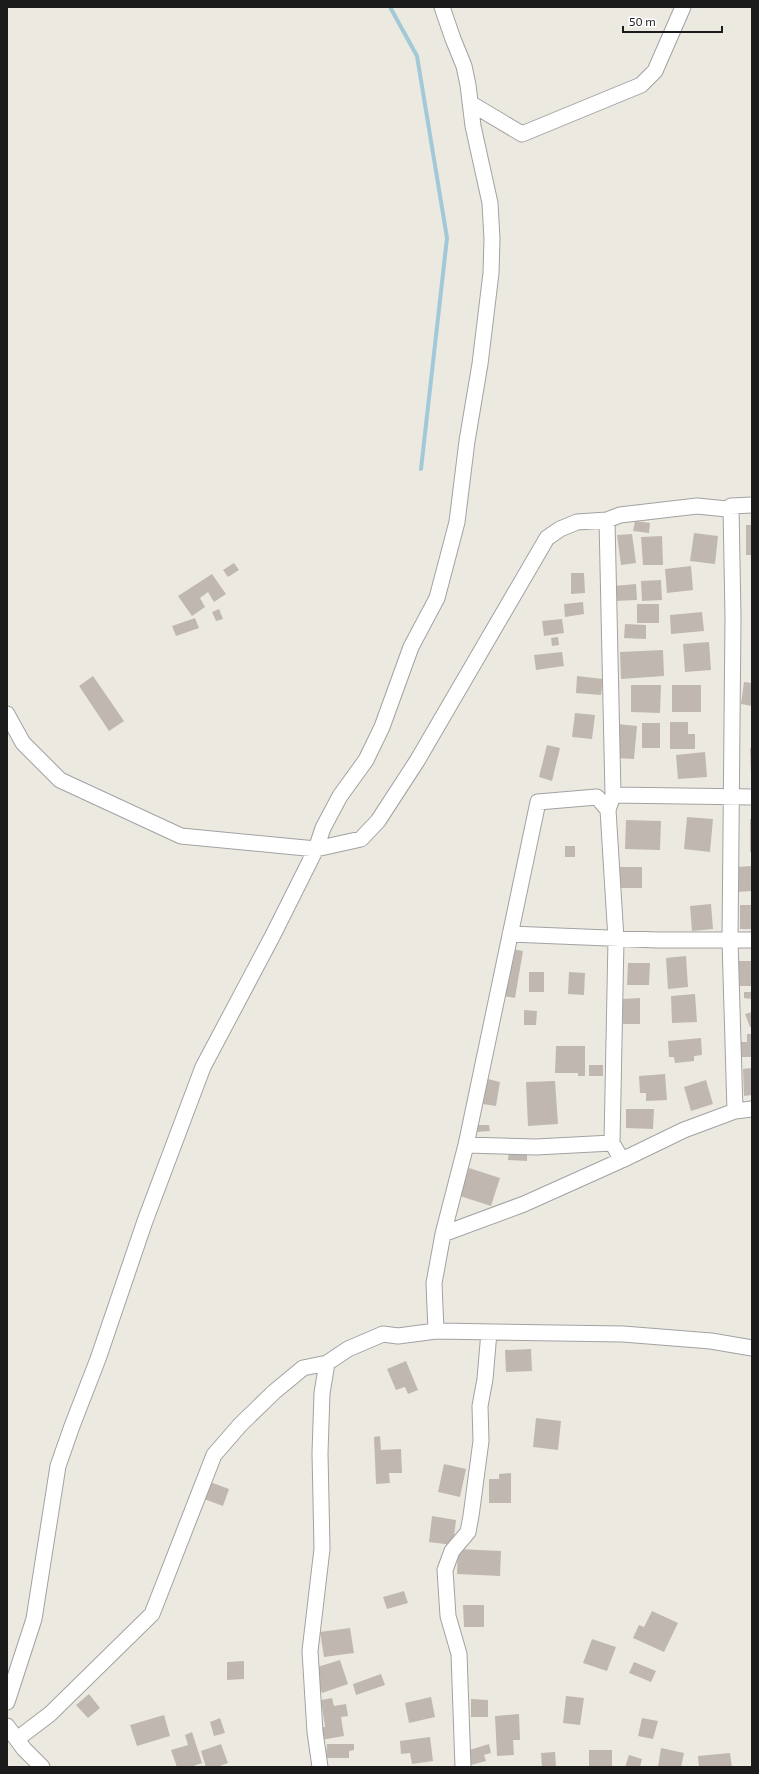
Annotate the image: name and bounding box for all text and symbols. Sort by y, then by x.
scale bar [623,8,722,34]
text: 50 m [629,14,656,28]

